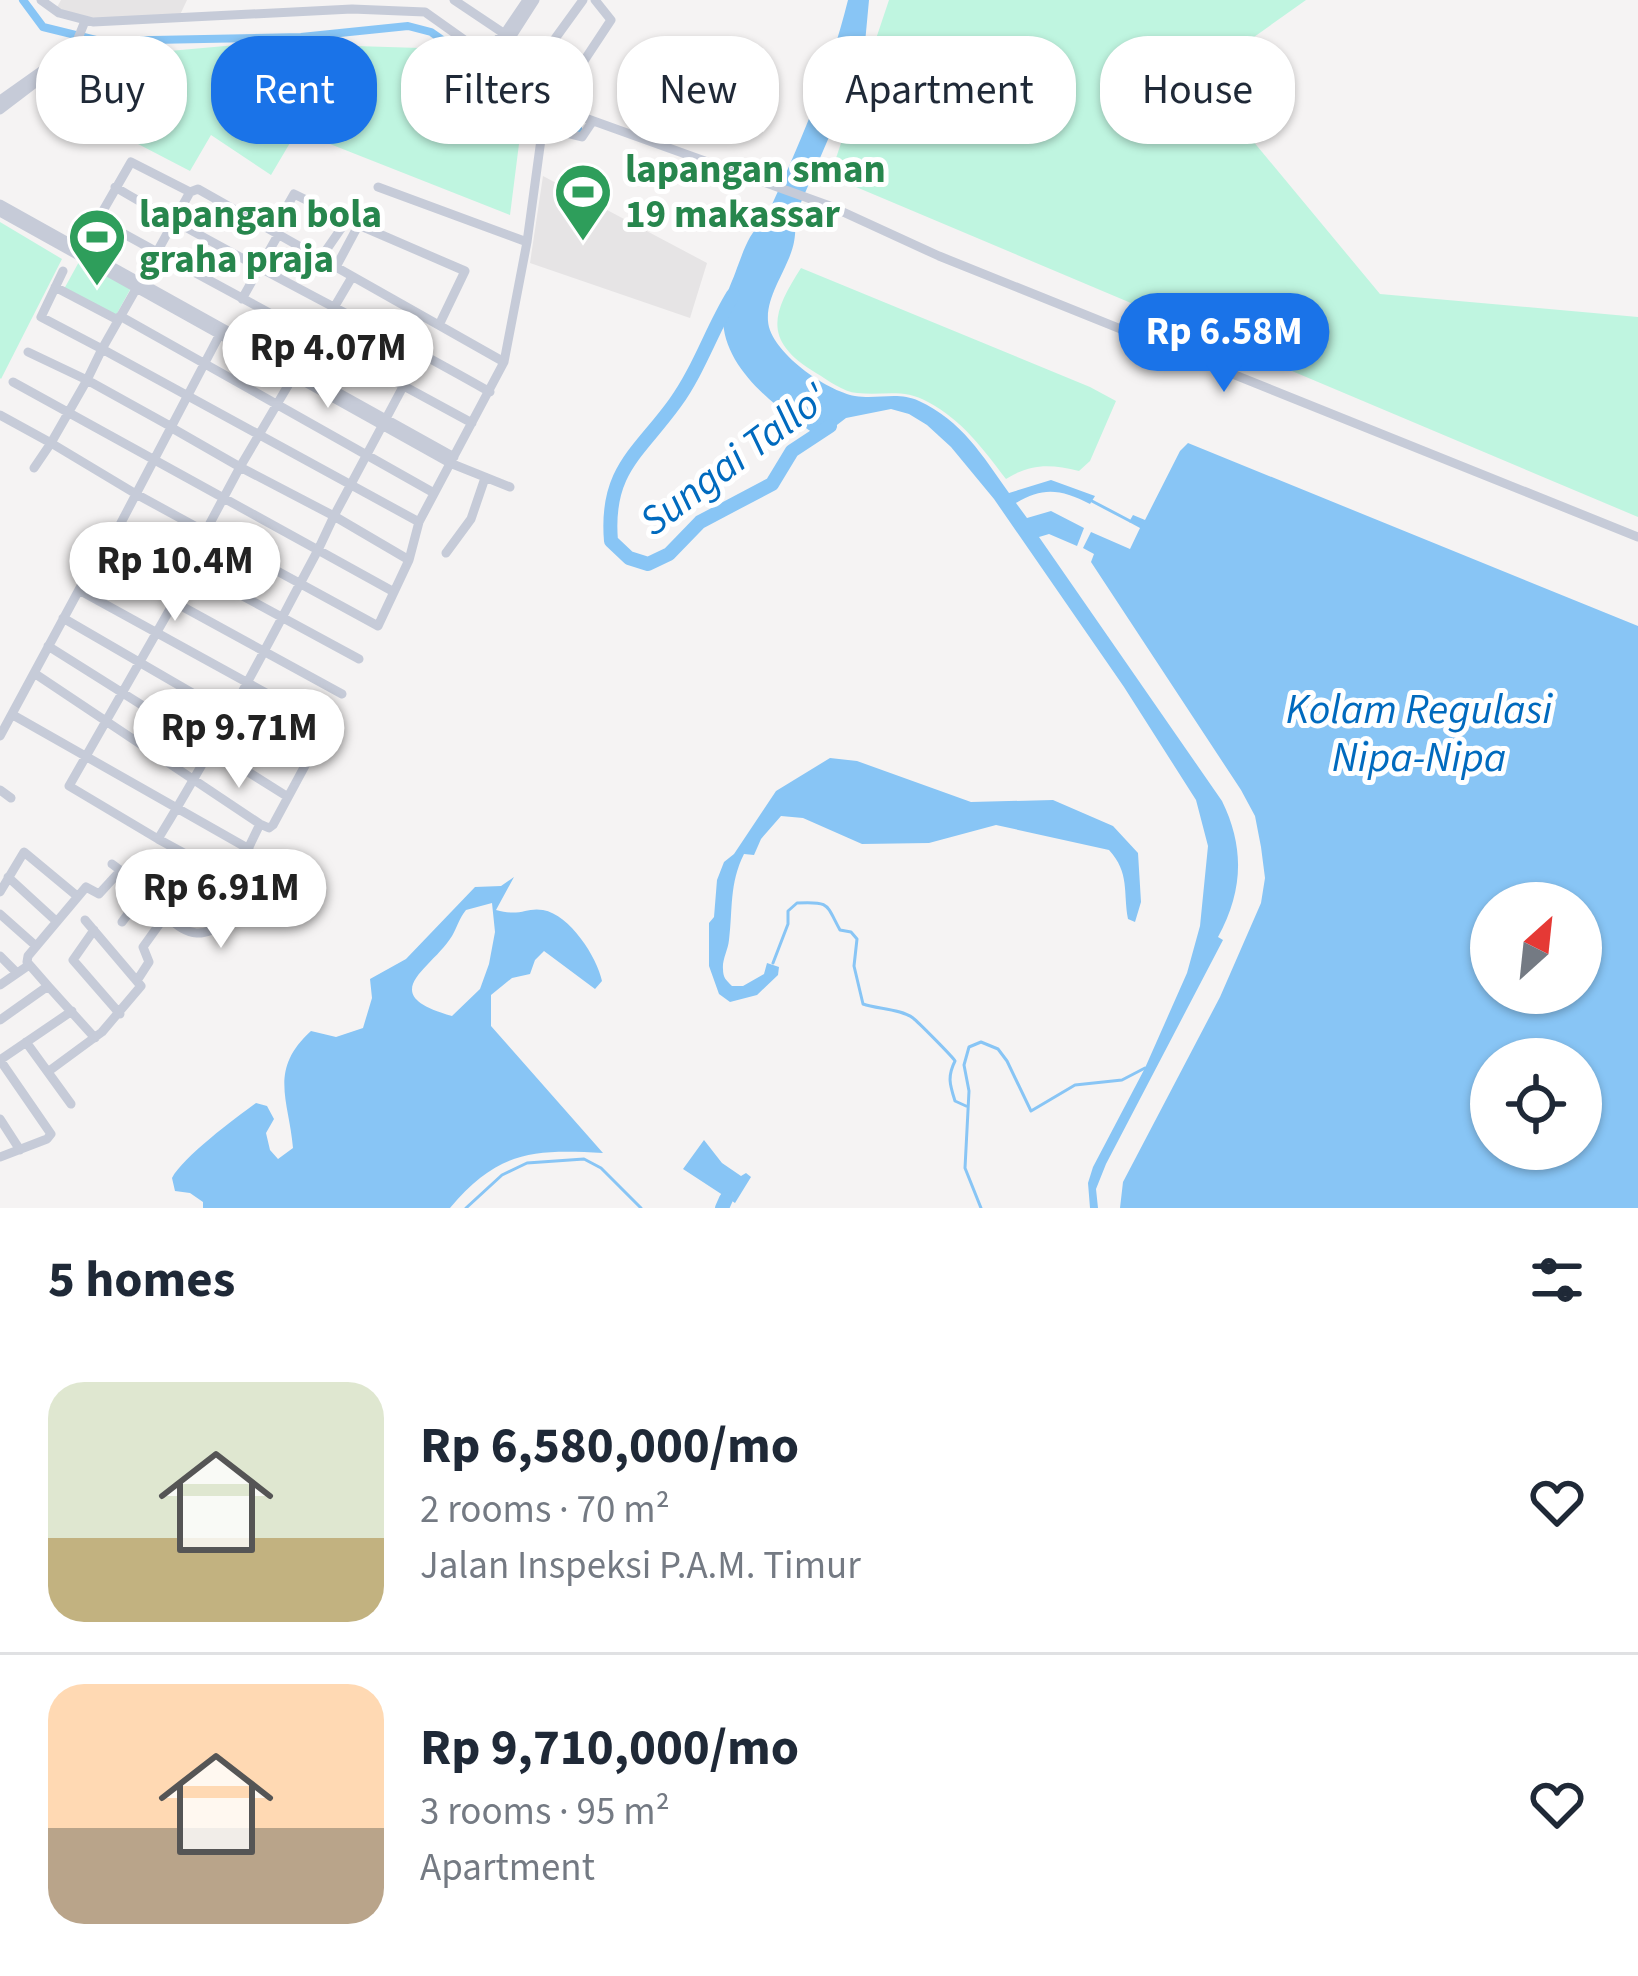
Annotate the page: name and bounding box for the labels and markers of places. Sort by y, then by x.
place label: lapangan sman 19 makassar [625,142,886,243]
sports icon: lapangan sman 19 makassar [552,161,614,243]
place label: lapangan bola graha praja [139,187,382,288]
sports icon: lapangan bola graha praja [66,206,128,288]
pin: Rp 6.58M [1100,293,1348,395]
pin: Rp 4.07M [204,309,452,411]
pin: Rp 10.4M [51,522,299,624]
pin: Rp 9.71M [115,689,363,791]
pin: Rp 6.91M [97,849,345,951]

